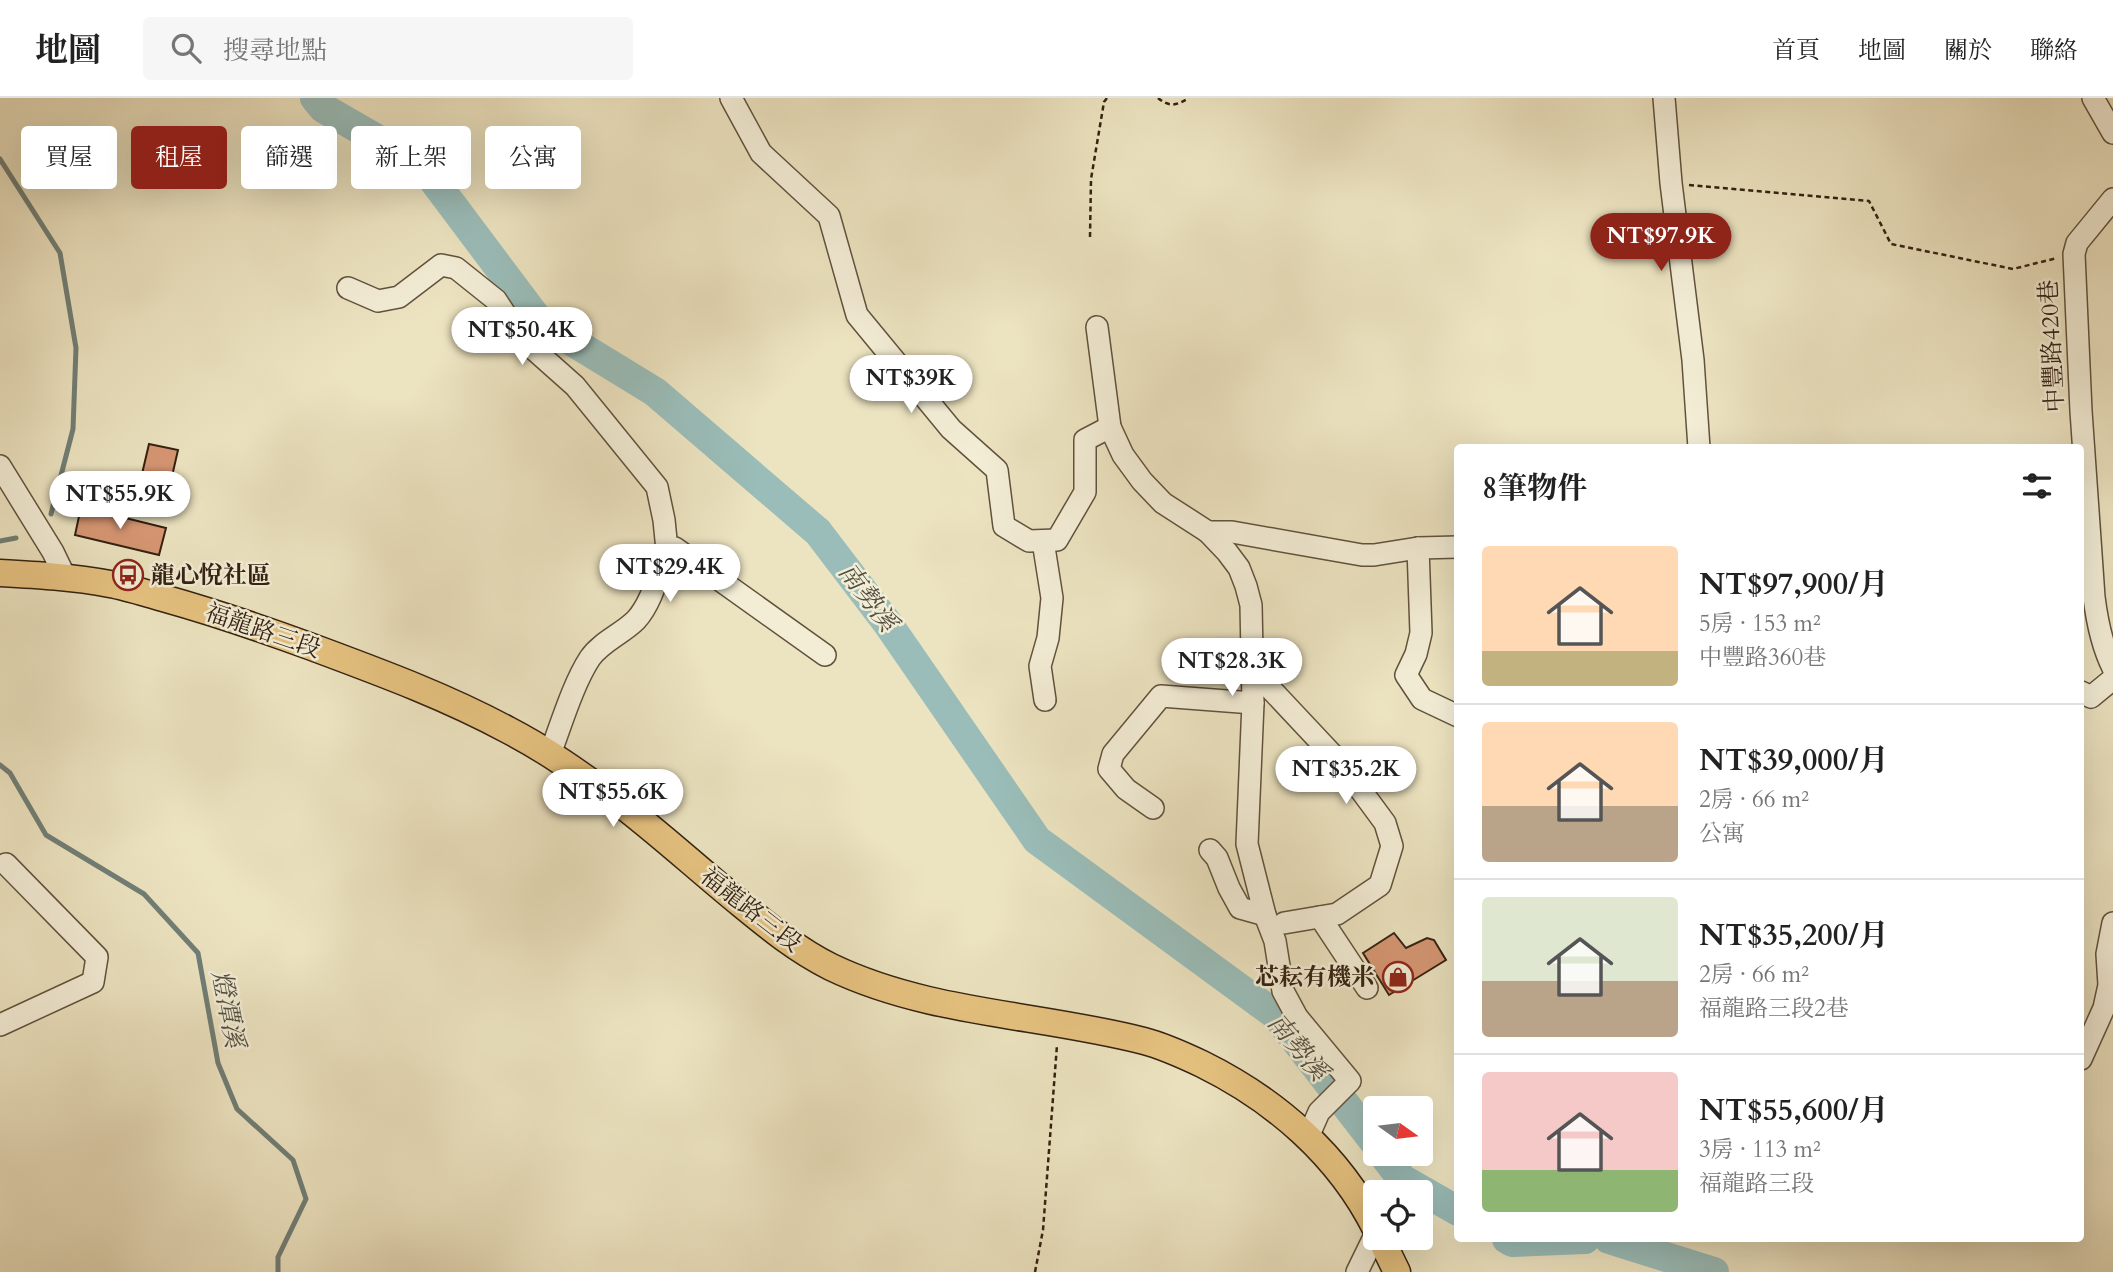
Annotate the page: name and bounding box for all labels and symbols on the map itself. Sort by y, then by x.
pin: NT$97.9K [1589,214,1733,273]
street label: 中豐路420巷 [2032,279,2072,413]
pin: NT$50.4K [450,308,594,367]
pin: NT$39K [854,356,968,415]
pin: NT$55.9K [48,472,192,531]
pin: NT$29.4K [598,545,742,604]
water label: 南勢溪 [831,555,907,641]
bus stop icon: 龍心悅社區 [111,558,145,592]
place label: 龍心悅社區 [151,559,271,592]
street label: 福龍路三段 [201,596,325,666]
pin: NT$28.3K [1160,638,1304,698]
pin: NT$35.2K [1274,746,1418,806]
pin: NT$55.6K [541,770,685,829]
street label: 福龍路三段 [694,860,808,960]
shop icon: 芯耘有機米 [1381,960,1415,994]
place label: 芯耘有機米 [1255,961,1375,994]
water label: 燈潭溪 [203,967,253,1054]
water label: 南勢溪 [1260,1006,1338,1090]
north arrow [1363,1096,1433,1166]

